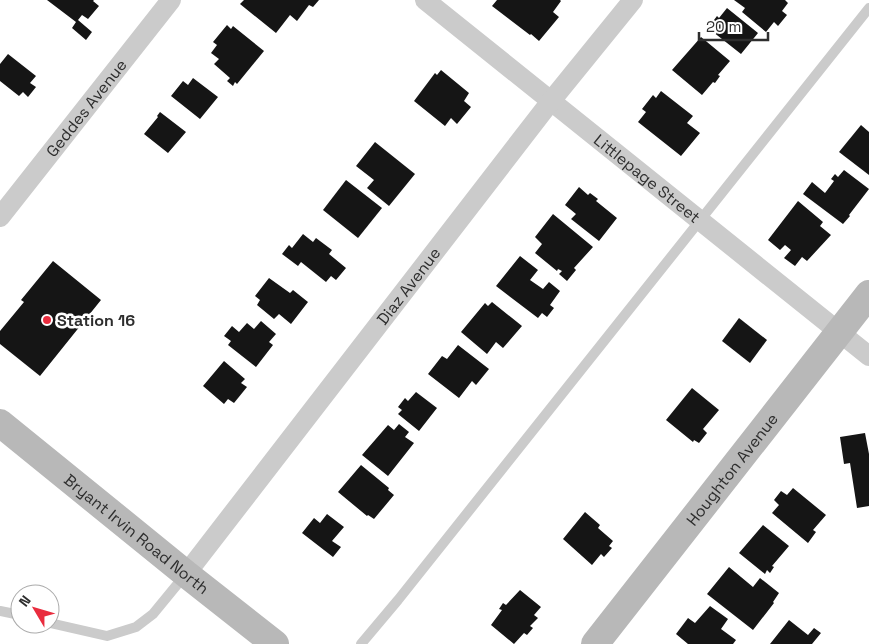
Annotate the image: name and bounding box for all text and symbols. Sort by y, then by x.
scale bar [699,10,768,42]
text: 20 m [706,17,741,36]
street label: Geddes Avenue [41,55,132,161]
street label: Littlepage Street [589,130,705,228]
street label: Diaz Avenue [372,243,445,329]
place label: Station 16 [57,310,135,331]
marker: Station 16 [41,314,53,326]
street label: Houghton Avenue [682,409,783,530]
street label: Bryant Irvin Road North [60,469,213,599]
north arrow [10,584,60,634]
text: N [15,592,35,610]

